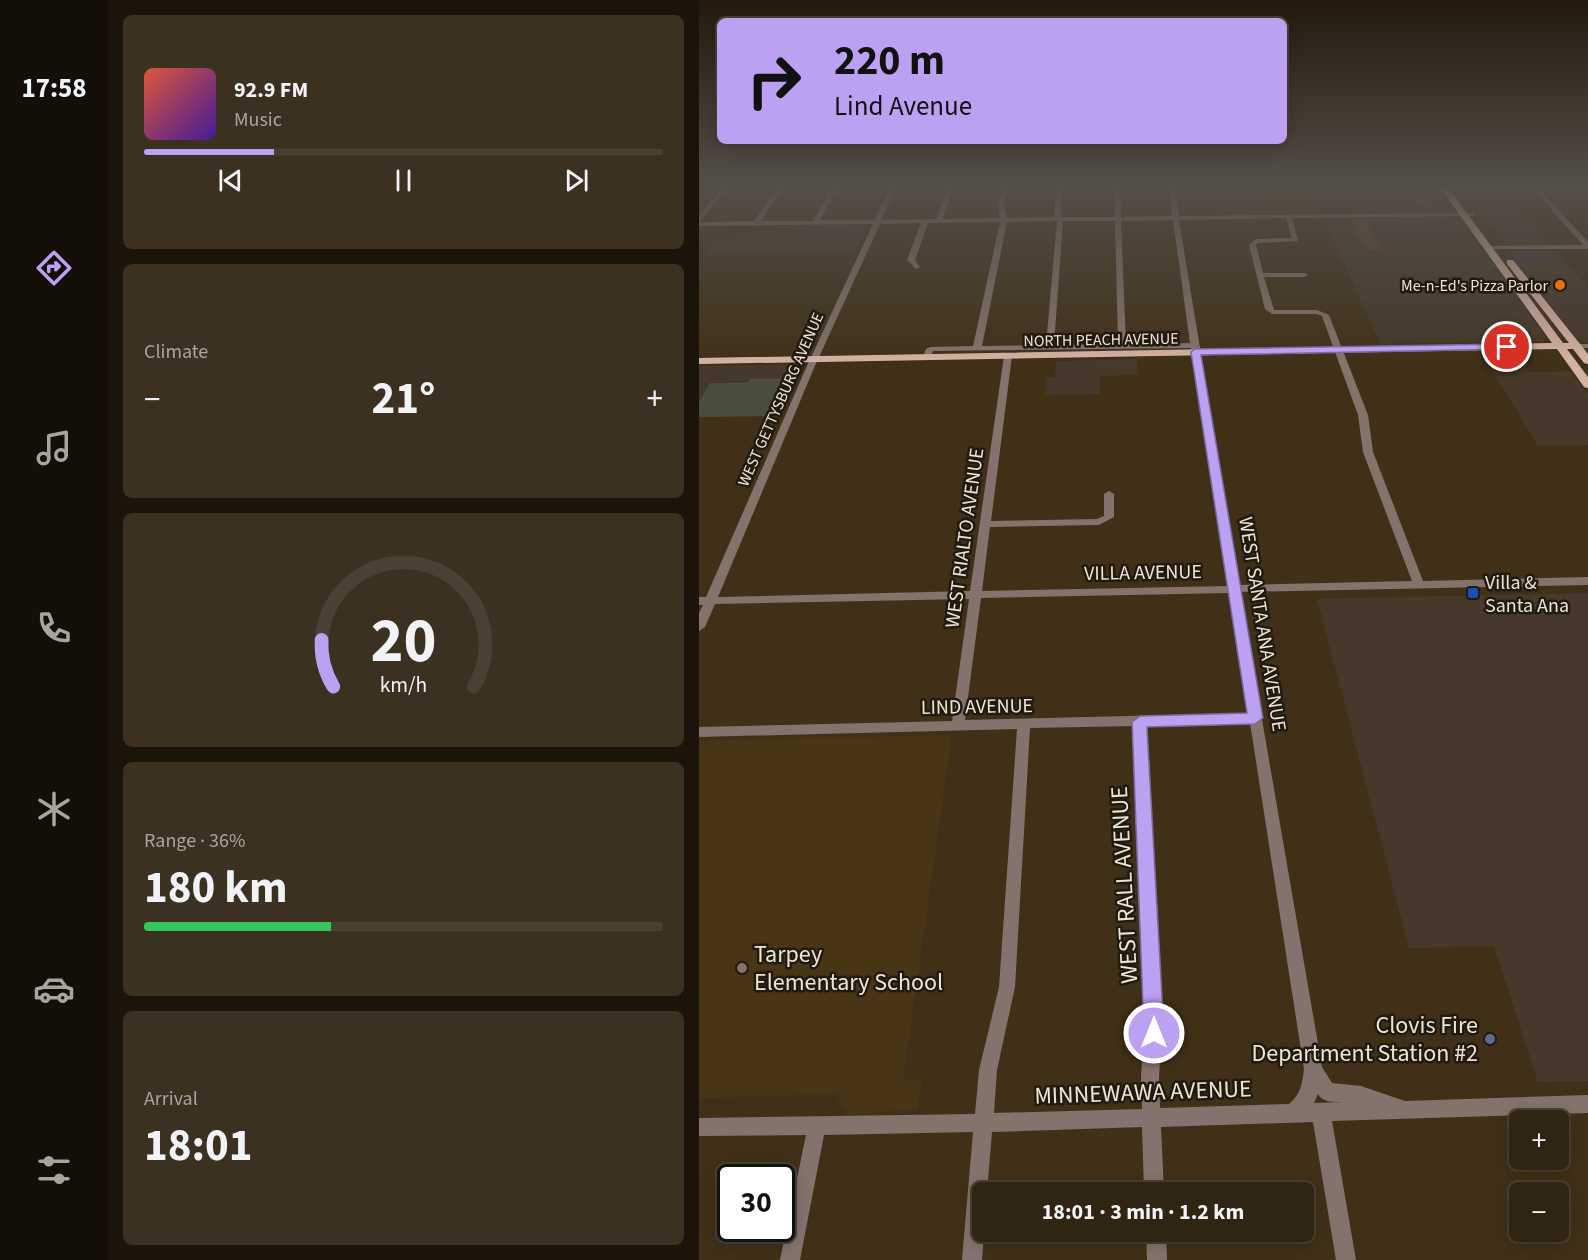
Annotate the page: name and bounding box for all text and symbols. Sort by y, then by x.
text: 220 m [834,31,945,91]
icon: right [735,42,813,120]
text: 17:58 [21,69,87,108]
text: 92.9 FM [234,74,308,106]
text: Lind Avenue [834,87,972,126]
text: Music [234,106,282,134]
icon: previous [214,164,247,197]
icon: pause [387,164,420,197]
icon: next [560,164,593,197]
icon: directions [33,247,75,289]
place label: Me-n-Ed's Pizza Parlor [1401,275,1548,297]
marker: Me-n-Ed's Pizza Parlor [1553,278,1567,292]
street label: WEST GETTYSBURG AVENUE [733,309,829,490]
pin [1481,321,1532,372]
street label: NORTH PEACH AVENUE [1023,328,1179,352]
icon: arrive [1490,330,1523,363]
text: Climate [144,338,208,366]
text: 21° [372,367,435,431]
text: − [144,376,160,423]
text: + [647,376,663,423]
icon: music [33,427,75,469]
street label: WEST RIALTO AVENUE [939,446,991,630]
street label: WEST SANTA ANA AVENUE [1231,515,1293,734]
street label: VILLA AVENUE [1084,558,1202,588]
place label: Villa & Santa Ana [1485,569,1569,620]
marker: Villa & Santa Ana [1466,586,1480,600]
text: 20 [371,597,436,686]
icon: phone [33,607,75,649]
text: km/h [380,670,427,701]
street label: LIND AVENUE [921,692,1033,722]
street label: WEST RALL AVENUE [1102,785,1147,985]
icon: climate [33,788,75,830]
text: Range · 36% [144,827,245,855]
text: 180 km [144,856,288,920]
place label: Tarpey Elementary School [754,937,943,1000]
marker: Tarpey Elementary School [735,961,749,975]
icon: car [33,968,75,1010]
position arrow [1122,1001,1186,1065]
place label: Clovis Fire Department Station #2 [1252,1008,1478,1071]
marker: Clovis Fire Department Station #2 [1483,1032,1497,1046]
street label: MINNEWAWA AVENUE [1034,1071,1252,1114]
text: Arrival [144,1085,198,1113]
map controls [1509,1110,1569,1242]
button: + [1509,1110,1569,1170]
text: 18:01 [144,1114,253,1178]
icon: filters [33,1149,75,1191]
speed limit sign: 30 [717,1164,795,1242]
button: − [1509,1182,1569,1242]
text: 18:01 · 3 min · 1.2 km [1042,1196,1244,1228]

